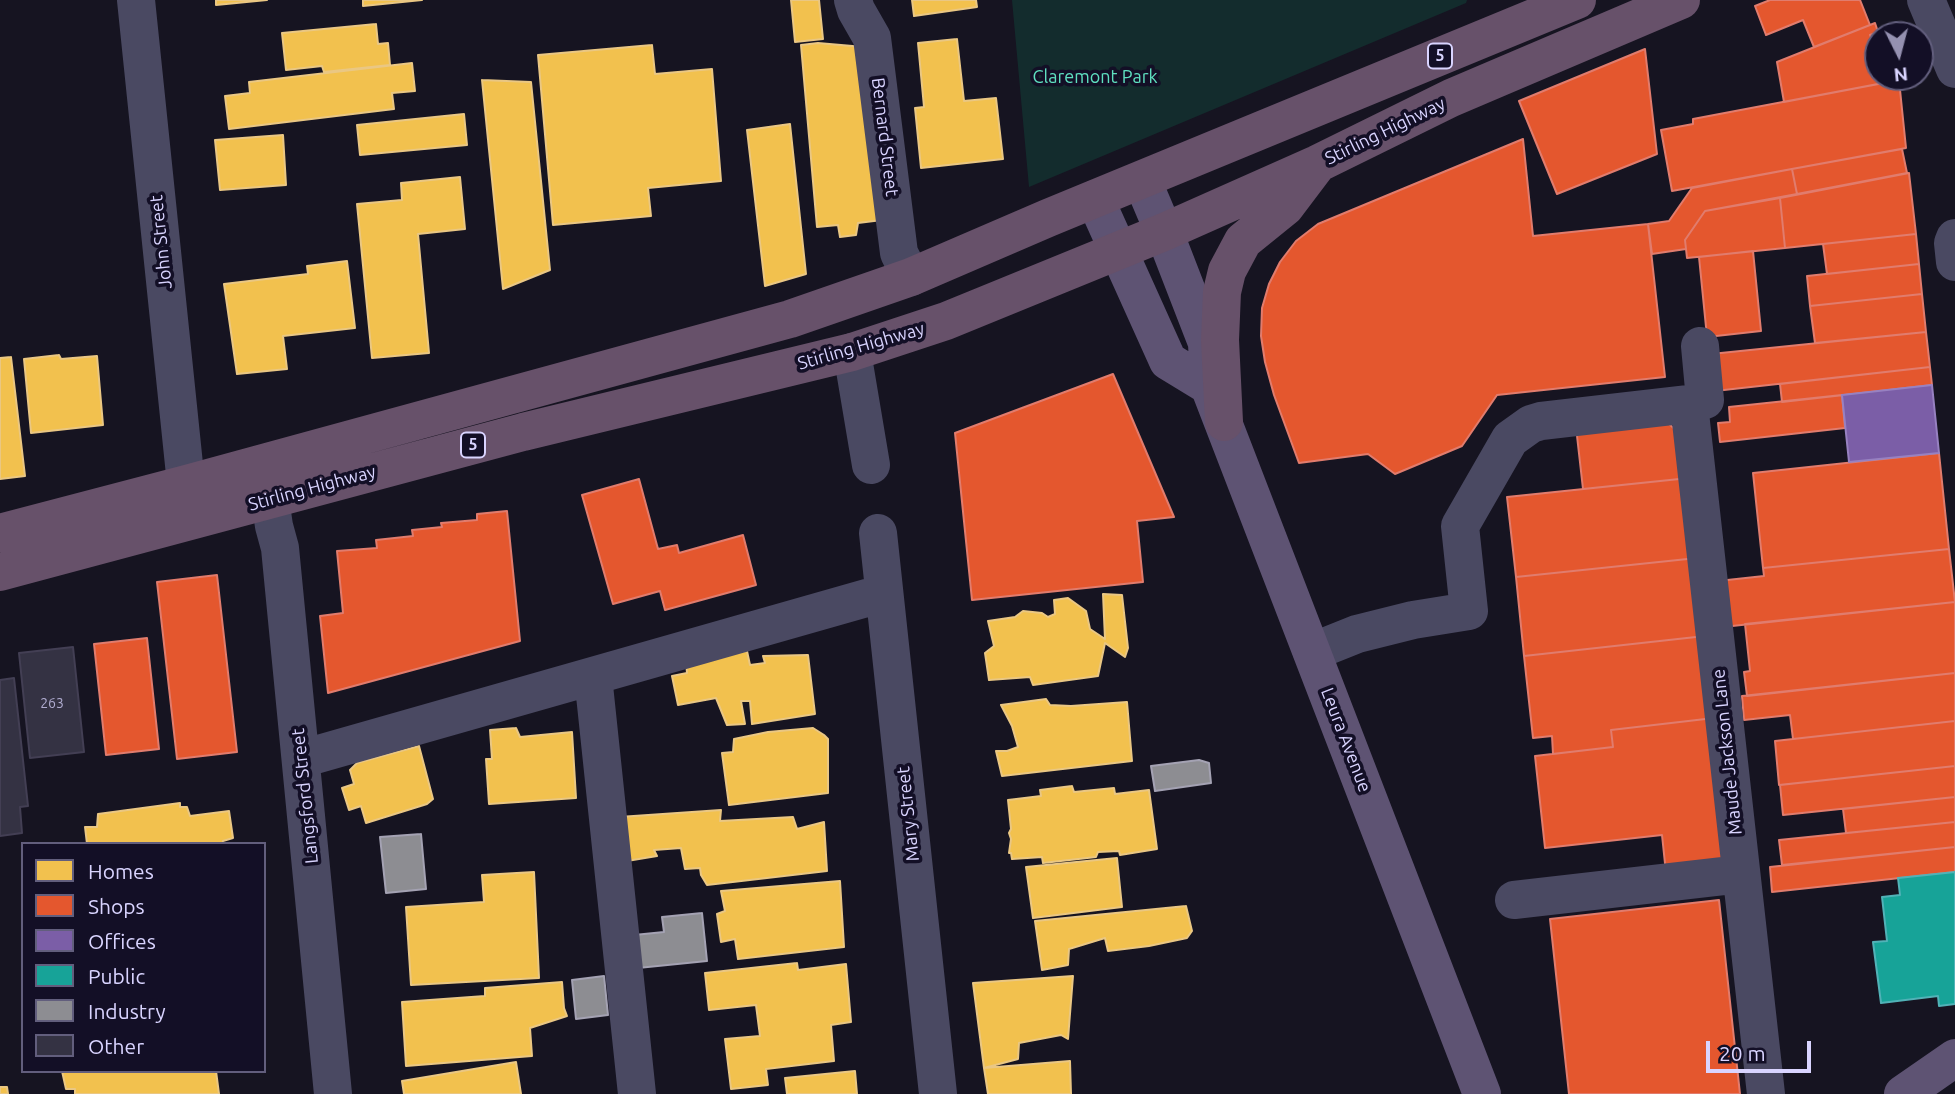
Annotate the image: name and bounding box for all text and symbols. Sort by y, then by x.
north arrow [1864,21,1934,91]
road number: 5 [1428,44,1452,68]
text: N [1893,63,1909,87]
park label: Claremont Park [1032,66,1158,88]
street label: Bernard Street [867,76,903,198]
street label: Stirling Highway [1321,93,1449,169]
street label: John Street [145,194,177,290]
street label: Stirling Highway [795,318,927,374]
road number: 5 [461,432,485,458]
street label: Stirling Highway [246,461,378,515]
street label: Maude Jackson Lane [1708,668,1746,836]
street label: Leura Avenue [1316,685,1376,795]
house number: 263 [40,695,64,711]
street label: Langsford Street [287,727,323,865]
street label: Mary Street [892,766,924,862]
legend [21,842,266,1073]
text: Homes [88,859,154,883]
text: Shops [88,894,145,918]
text: Offices [88,929,156,953]
text: Public [88,964,145,988]
text: Industry [88,999,166,1023]
scale bar [1710,1028,1815,1072]
text: Other [88,1034,144,1058]
text: 20 m [1719,1041,1766,1065]

